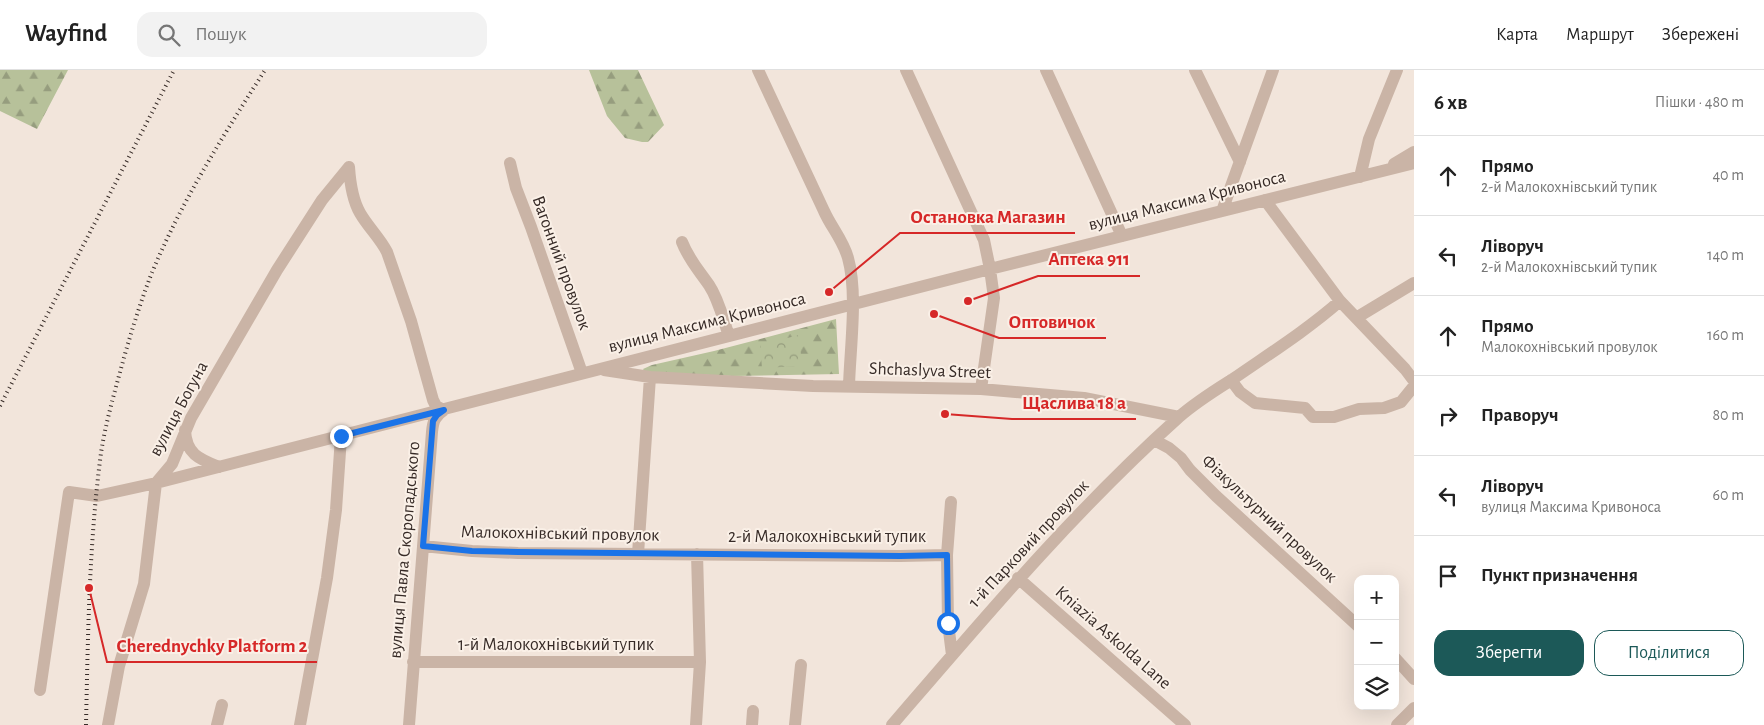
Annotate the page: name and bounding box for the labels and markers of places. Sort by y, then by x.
callout: Остановка Магазин [900,199,1075,233]
callout: Аптека 911 [1038,242,1140,276]
callout: Оптовичок [999,304,1106,338]
callout: Щаслива 18 а [1012,385,1136,419]
callout: Cherednychky Platform 2 [107,628,317,662]

